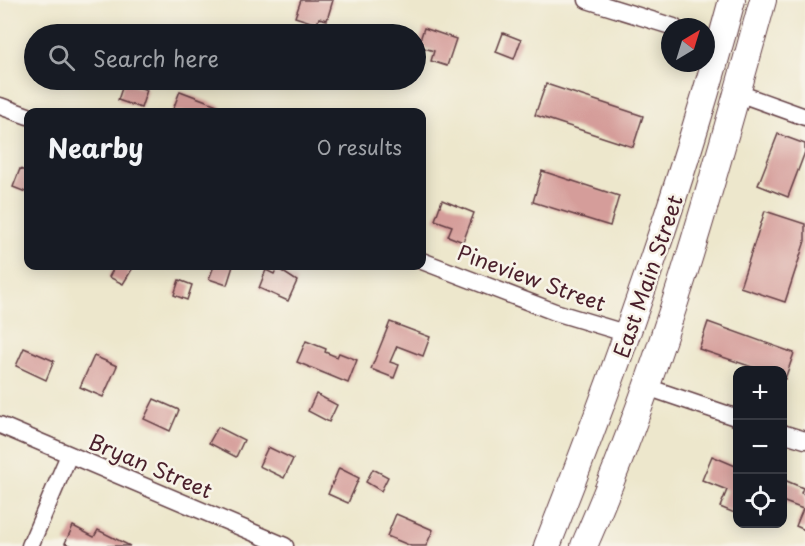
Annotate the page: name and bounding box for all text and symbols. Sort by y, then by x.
north arrow [661,18,715,72]
search box [24,24,426,90]
icon: search [45,41,78,74]
text: Search here [93,41,219,74]
text: Nearby [48,128,143,167]
text: 0 results [317,132,402,162]
street label: East Main Street [604,190,690,362]
street label: Pineview Street [453,235,611,319]
map controls [733,366,787,528]
button: + [733,366,787,420]
button: − [733,420,787,474]
street label: Bryan Street [84,425,218,505]
button: locate [733,474,787,528]

